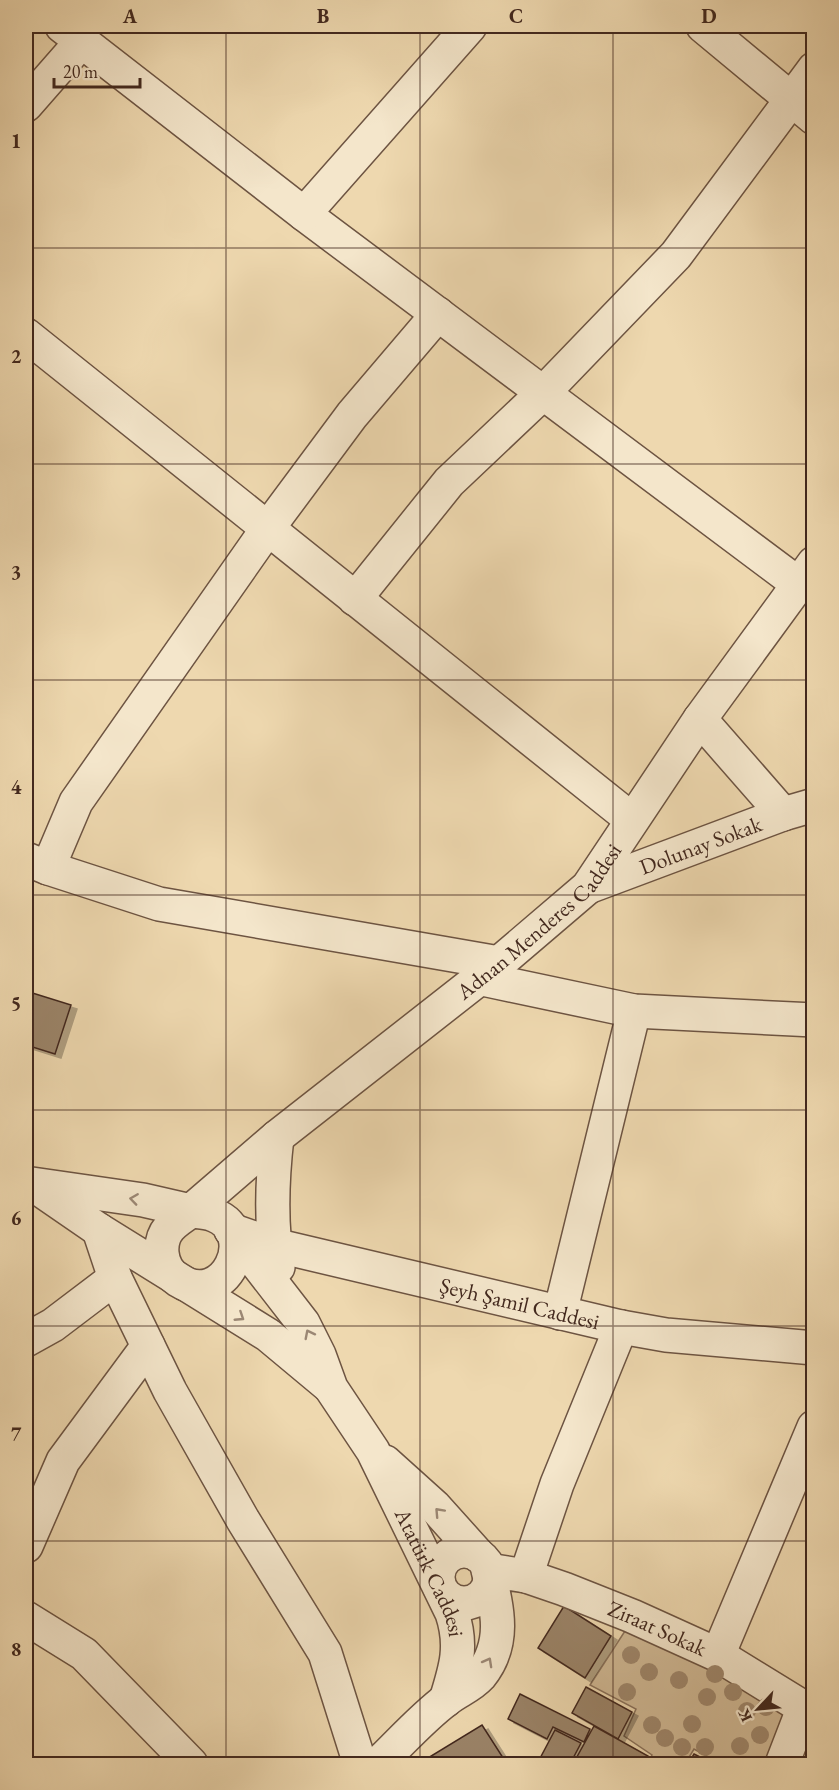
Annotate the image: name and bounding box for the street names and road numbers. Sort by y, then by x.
street label: Dolunay Sokak [635,809,766,882]
street label: Adnan Menderes Caddesi [450,838,628,1007]
street label: Şeyh Şamil Caddesi [437,1271,602,1336]
street label: Atatürk Caddesi [388,1502,471,1639]
street label: Ziraat Sokak [604,1594,712,1663]

